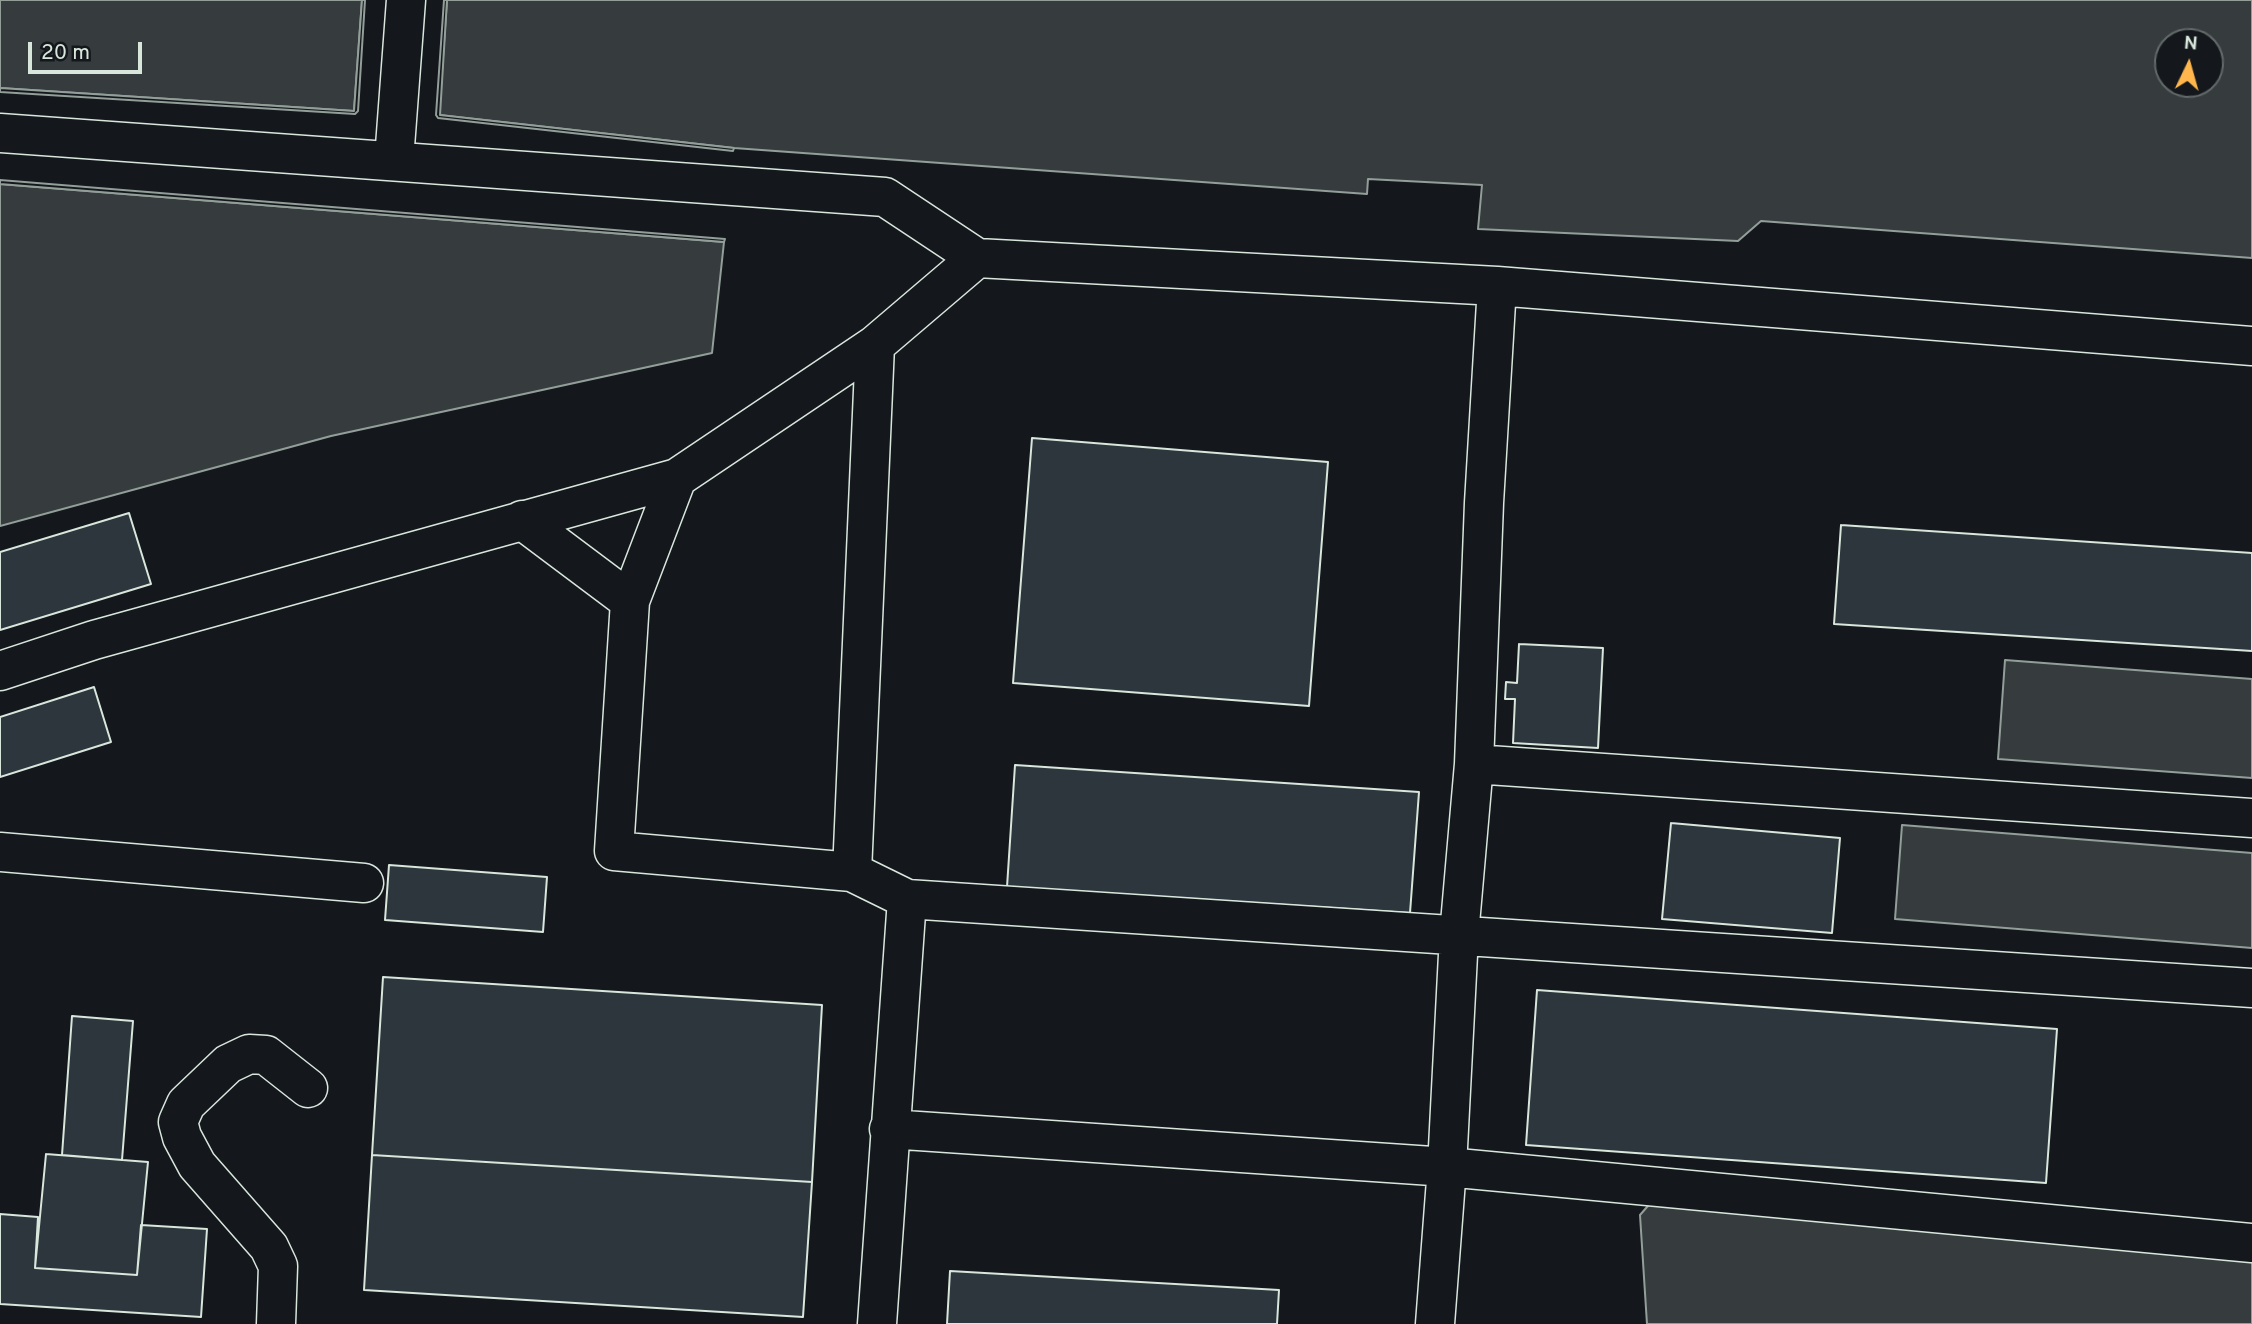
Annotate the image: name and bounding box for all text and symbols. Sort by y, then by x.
scale bar [32,28,145,72]
north arrow [2154,28,2224,98]
text: N [2183,32,2199,57]
text: 20 m [41,40,90,67]

